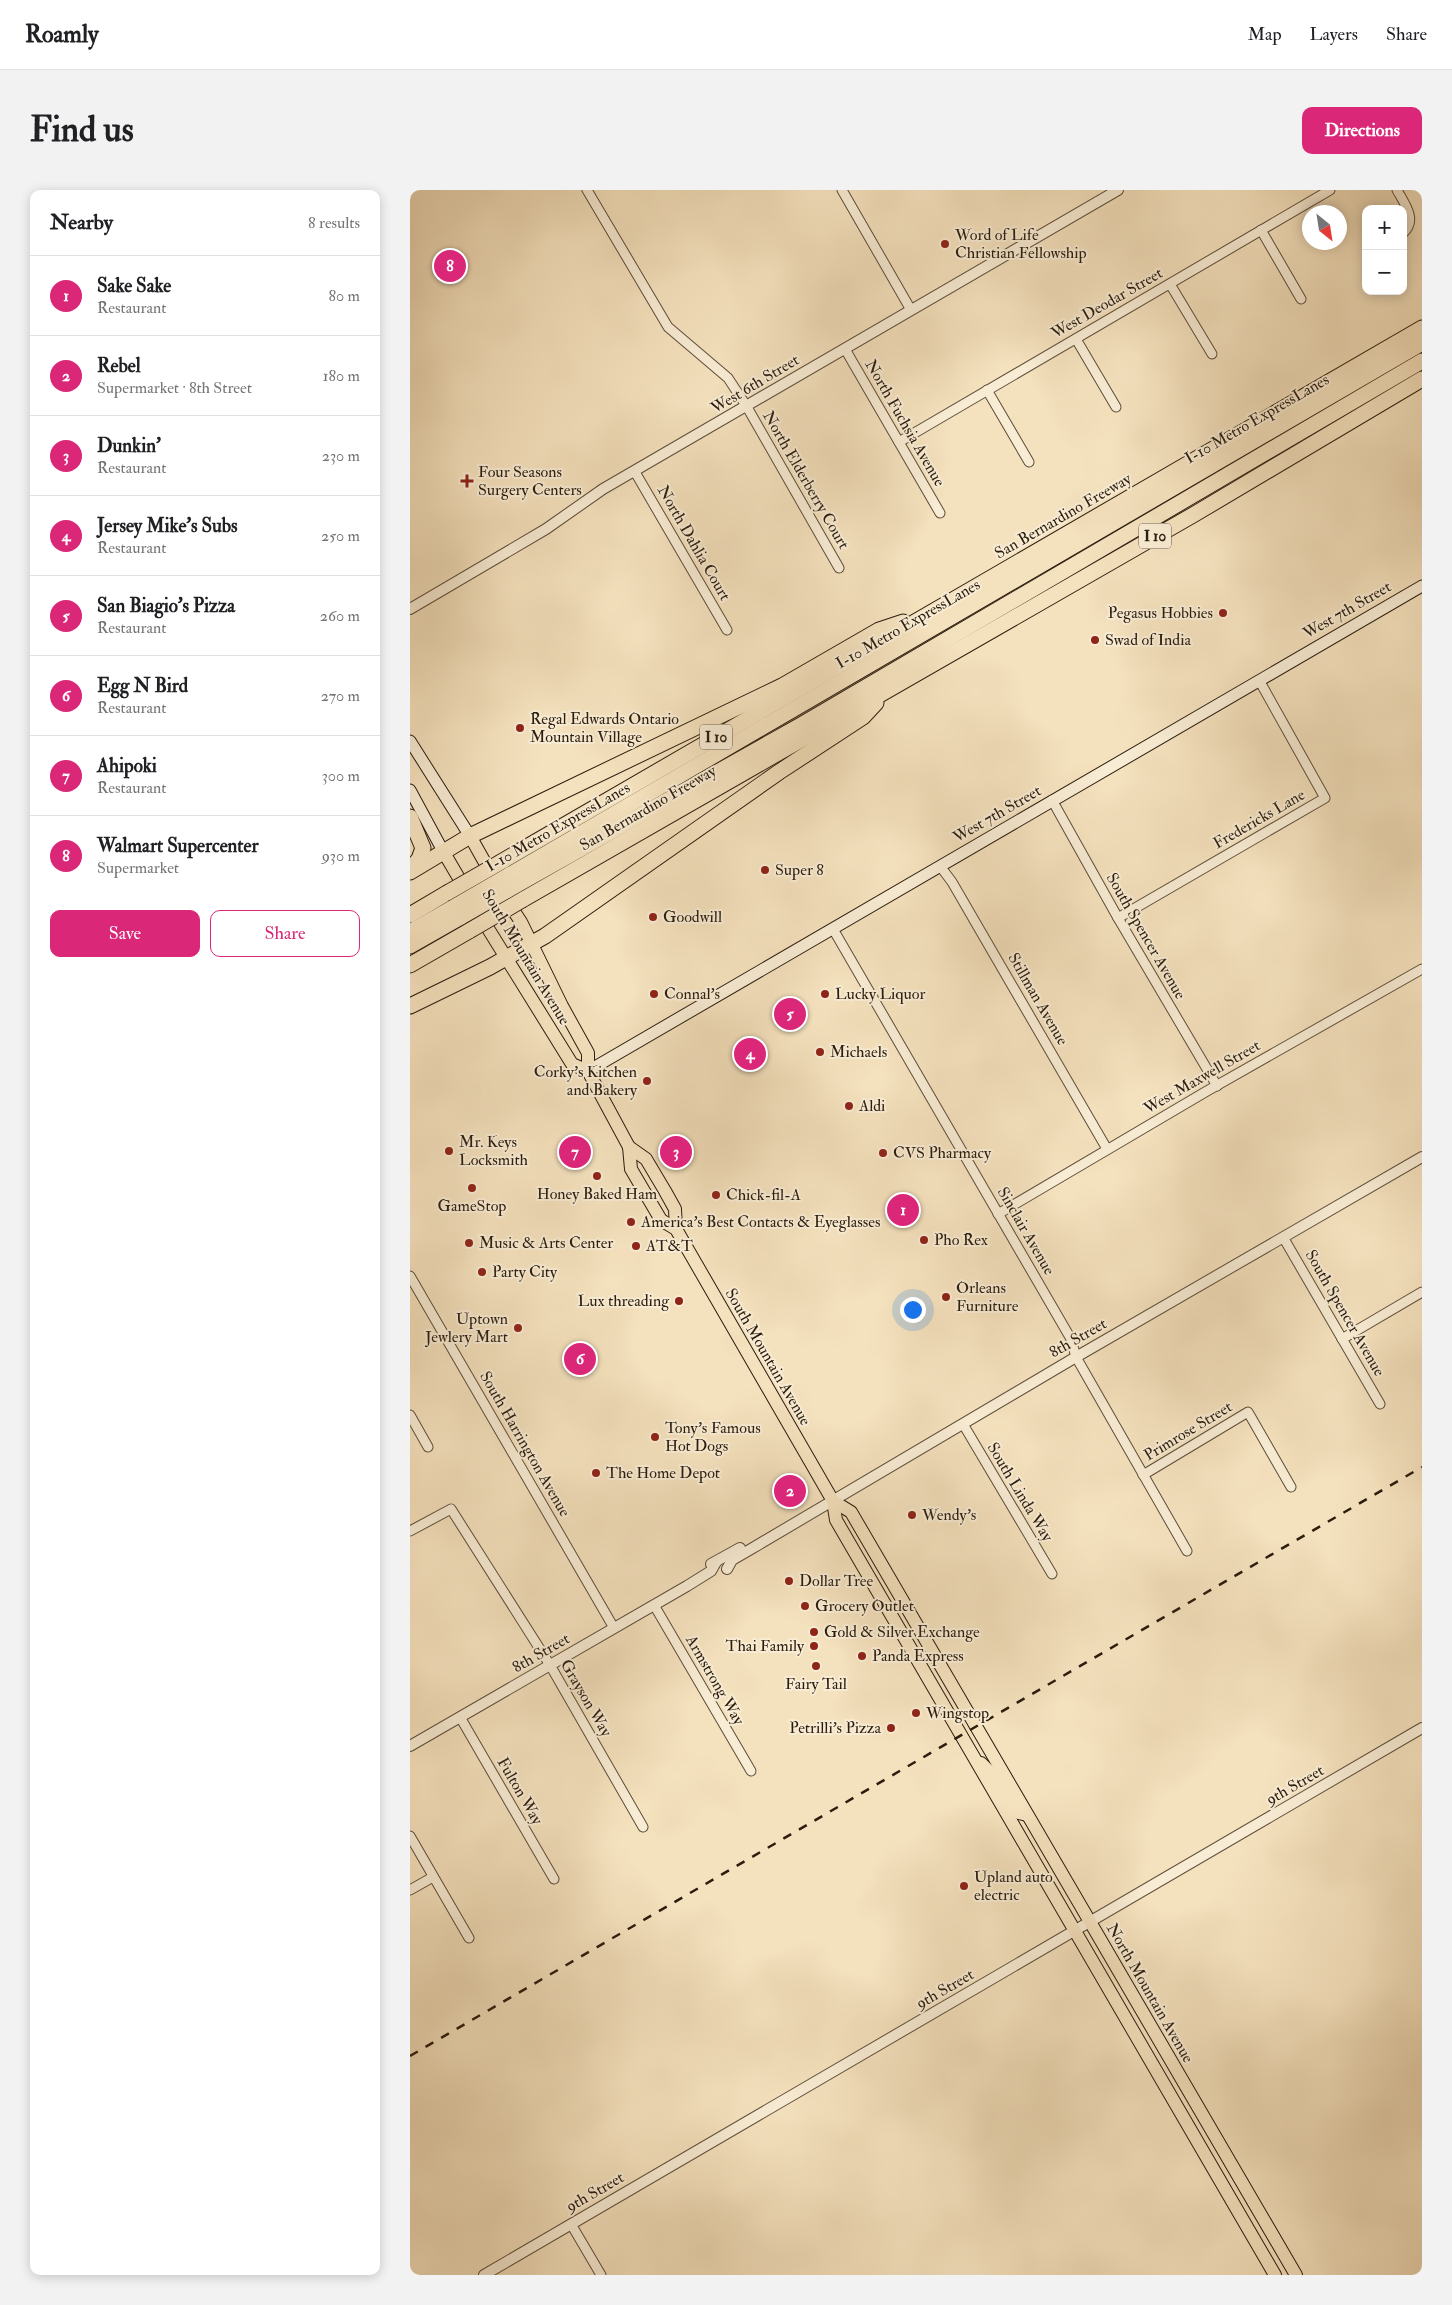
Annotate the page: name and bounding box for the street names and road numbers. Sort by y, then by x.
street label: West Deodar Street [1047,263,1166,343]
street label: West 6th Street [707,350,803,419]
street label: North Fuchsia Avenue [860,356,950,490]
street label: I-10 Metro ExpressLanes [1181,370,1333,469]
street label: North Elderberry Court [758,407,854,553]
street label: San Bernardino Freeway [991,468,1136,563]
street label: North Dahlia Court [653,482,735,604]
road number: I 10 [1139,524,1171,548]
street label: I-10 Metro ExpressLanes [832,575,984,674]
street label: West 7th Street [1299,577,1395,644]
road number: I 10 [700,724,732,750]
street label: San Bernardino Freeway [576,760,721,855]
street label: I-10 Metro ExpressLanes [482,778,634,877]
street label: West 7th Street [949,781,1045,848]
street label: Fredericks Lane [1209,784,1309,853]
street label: South Spencer Avenue [1101,869,1190,1003]
street label: South Mountain Avenue [478,885,575,1029]
street label: Stillman Avenue [1003,949,1073,1049]
street label: West Maxwell Street [1139,1036,1264,1119]
street label: Sinclair Avenue [993,1183,1059,1279]
street label: South Spencer Avenue [1300,1246,1389,1380]
street label: South Mountain Avenue [721,1285,816,1429]
street label: 8th Street [1046,1314,1110,1362]
street label: South Harrington Avenue [475,1368,575,1521]
street label: Primrose Street [1140,1397,1236,1465]
street label: South Linda Way [983,1439,1058,1546]
street label: 8th Street [509,1629,573,1677]
street label: Armstrong Way [681,1631,749,1729]
street label: Grayson Way [556,1656,617,1741]
street label: Fulton Way [493,1754,548,1829]
street label: 9th Street [1262,1760,1328,1810]
street label: North Mountain Avenue [1102,1920,1198,2067]
street label: 9th Street [912,1964,978,2014]
street label: 9th Street [562,2167,628,2217]

